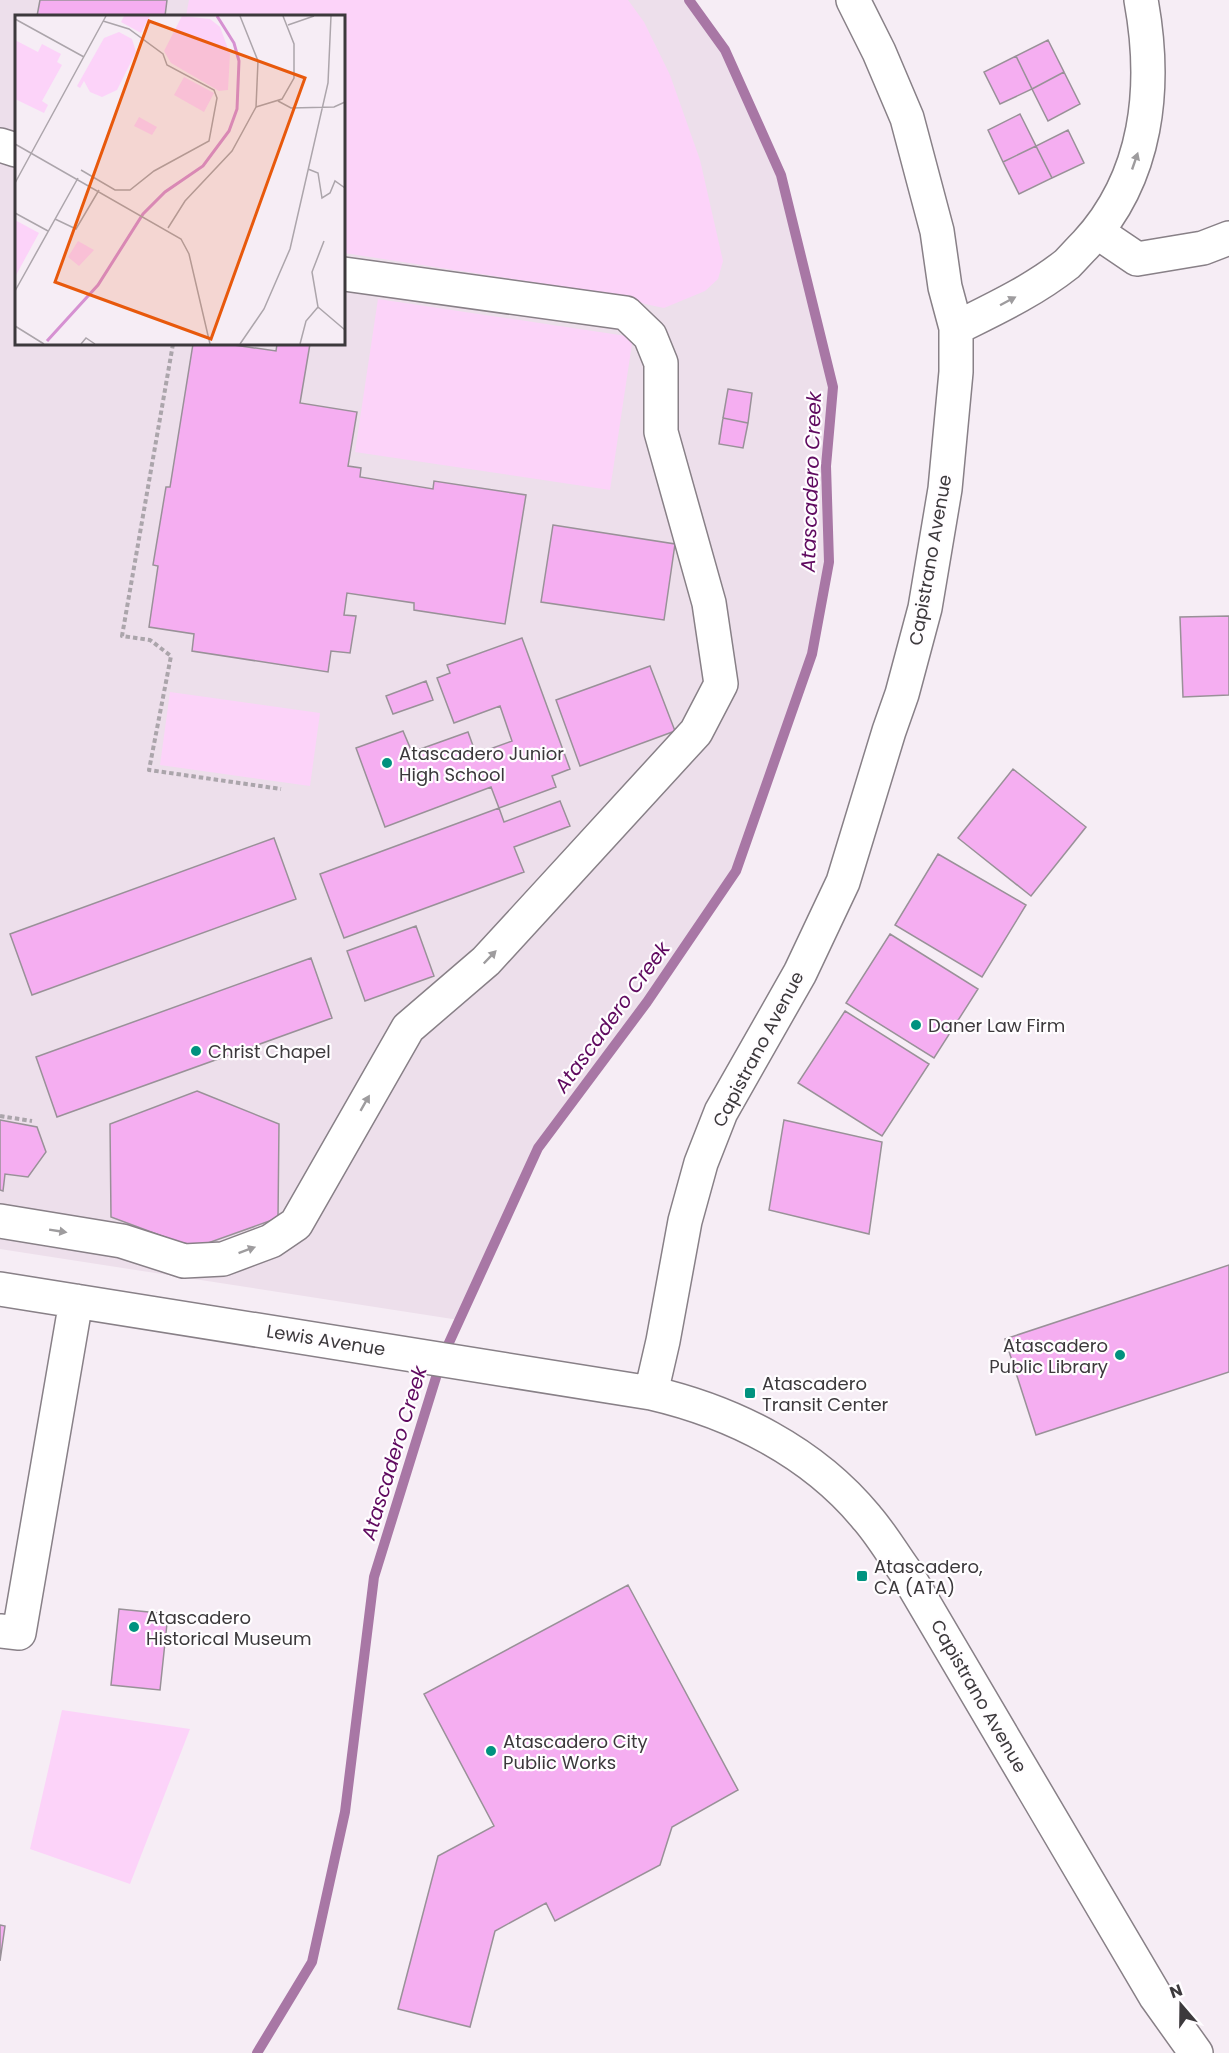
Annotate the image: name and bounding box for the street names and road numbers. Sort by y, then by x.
street label: Capistrano Avenue [903,473,957,647]
street label: Capistrano Avenue [706,967,810,1131]
street label: Lewis Avenue [265,1318,387,1362]
street label: Capistrano Avenue [925,1615,1033,1777]

